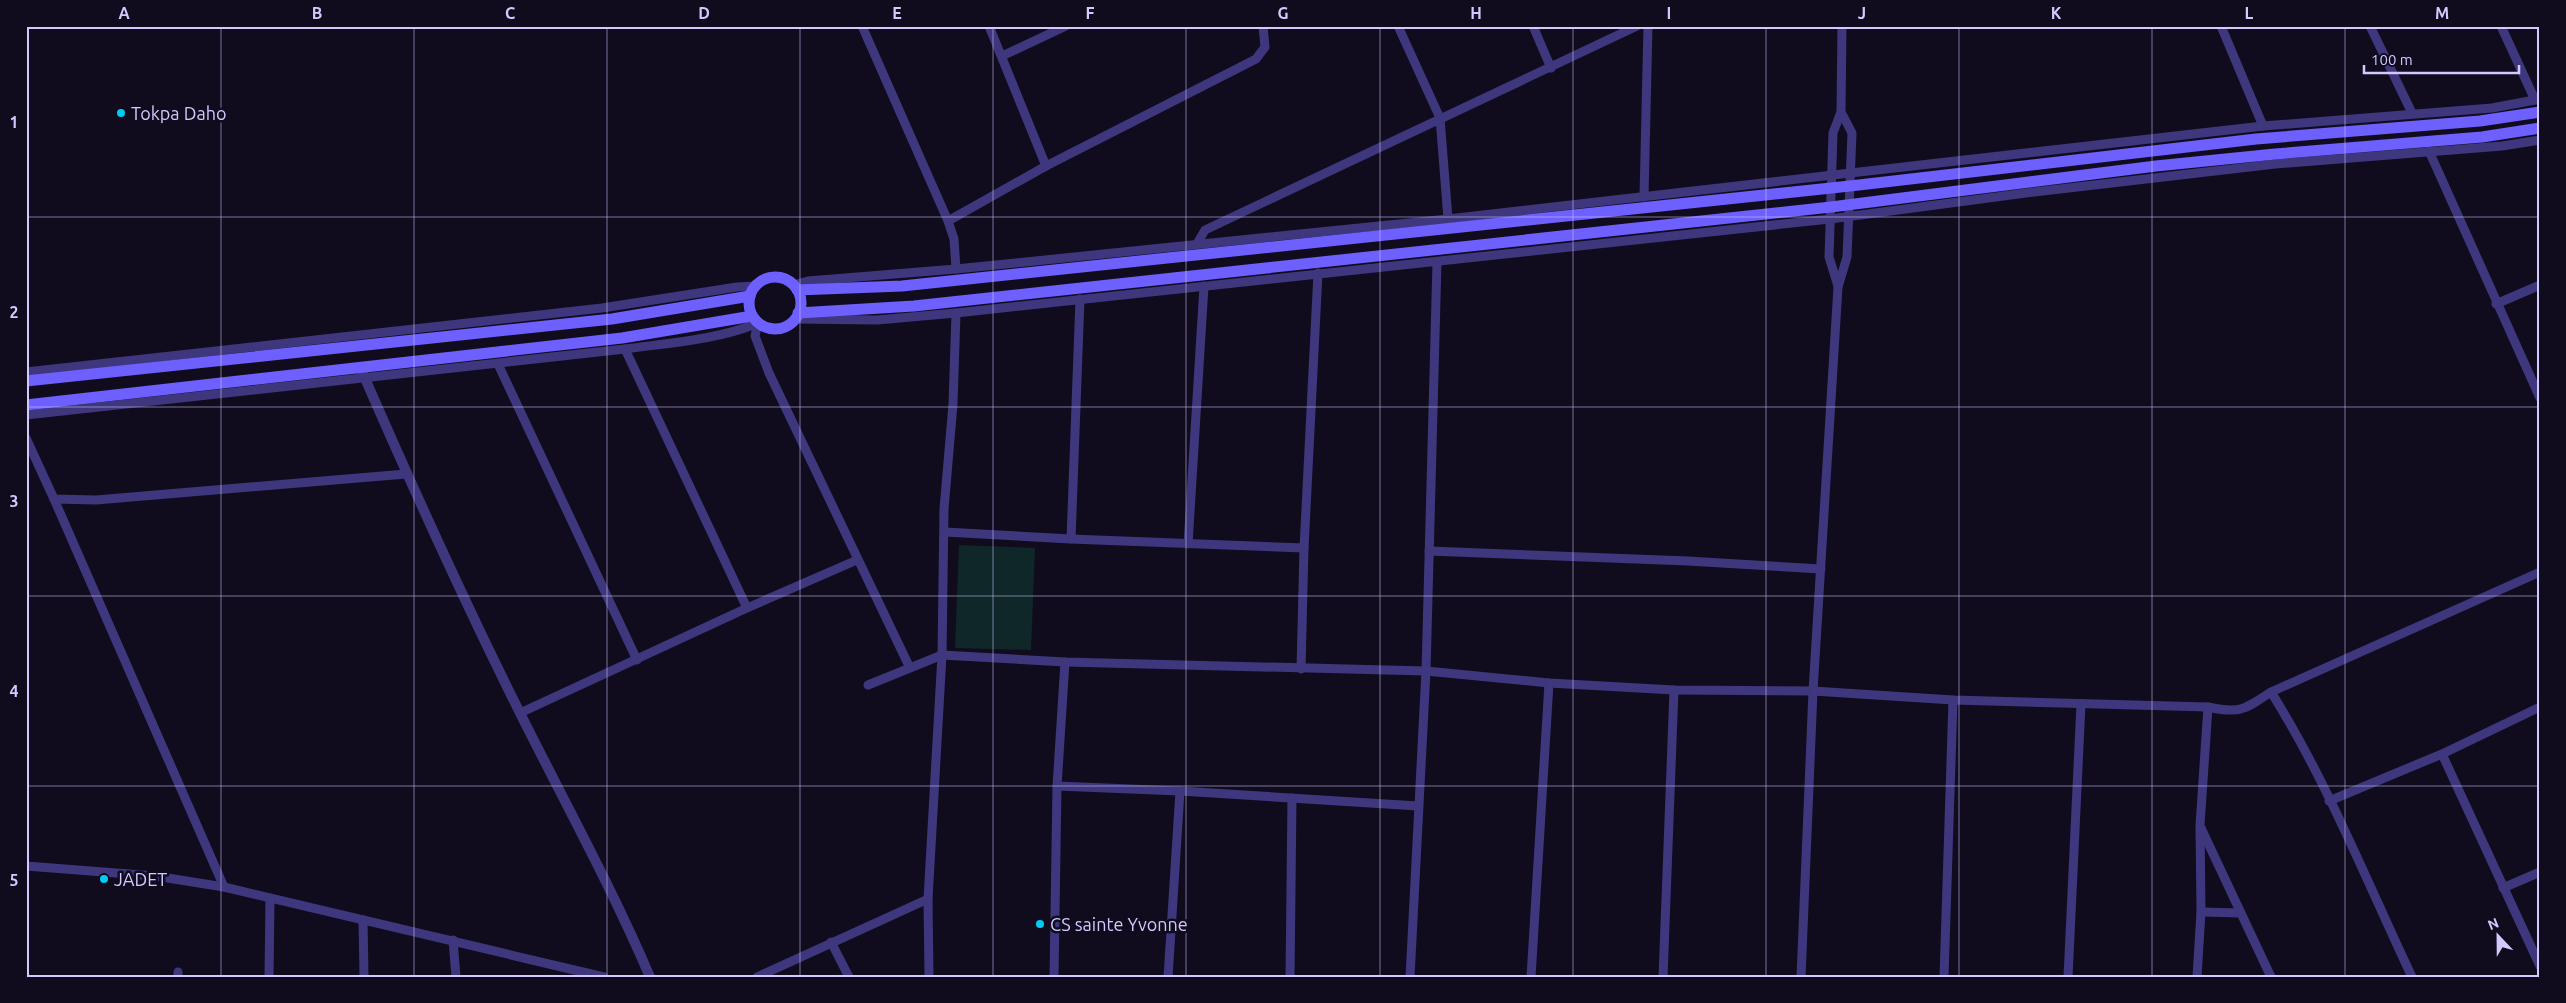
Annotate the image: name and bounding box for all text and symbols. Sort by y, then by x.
text: A [118,4,130,22]
text: B [312,4,322,22]
text: C [505,4,515,22]
text: D [698,4,710,22]
text: E [892,4,902,22]
text: F [1086,4,1095,22]
text: G [1277,4,1289,22]
text: H [1470,4,1482,22]
text: I [1667,4,1671,22]
text: J [1858,4,1866,22]
text: K [2051,4,2062,22]
text: L [2245,4,2254,22]
text: M [2435,4,2449,22]
scale bar [2364,42,2518,74]
text: 100 m [2371,51,2413,68]
place label: Tokpa Daho [131,103,226,123]
marker: Tokpa Daho [115,107,127,119]
text: 1 [9,113,19,131]
text: 2 [9,303,19,321]
text: 3 [9,492,19,510]
text: 4 [9,682,19,700]
place label: JADET [114,869,167,889]
text: 5 [9,871,19,889]
marker: JADET [98,873,110,885]
north arrow [2474,910,2524,960]
place label: CS sainte Yvonne [1050,914,1188,934]
text: N [2485,915,2501,933]
marker: CS sainte Yvonne [1034,918,1046,930]

